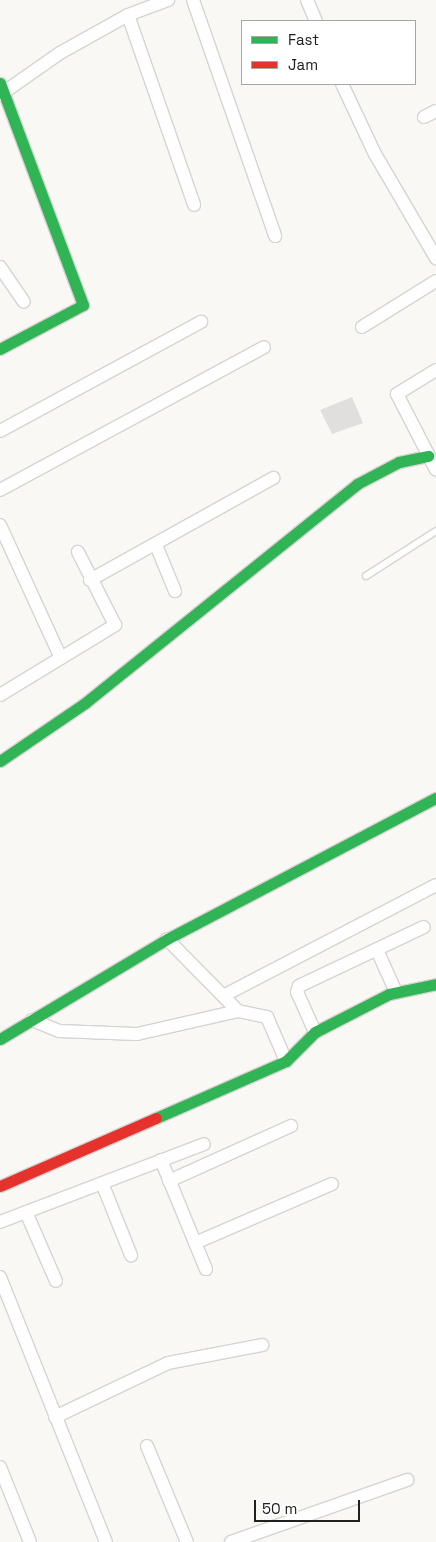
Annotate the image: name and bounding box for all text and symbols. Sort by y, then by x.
legend [241,20,416,85]
text: Fast [288,30,319,49]
text: Jam [288,55,318,74]
scale bar [256,1490,362,1522]
text: 50 m [262,1499,297,1518]

